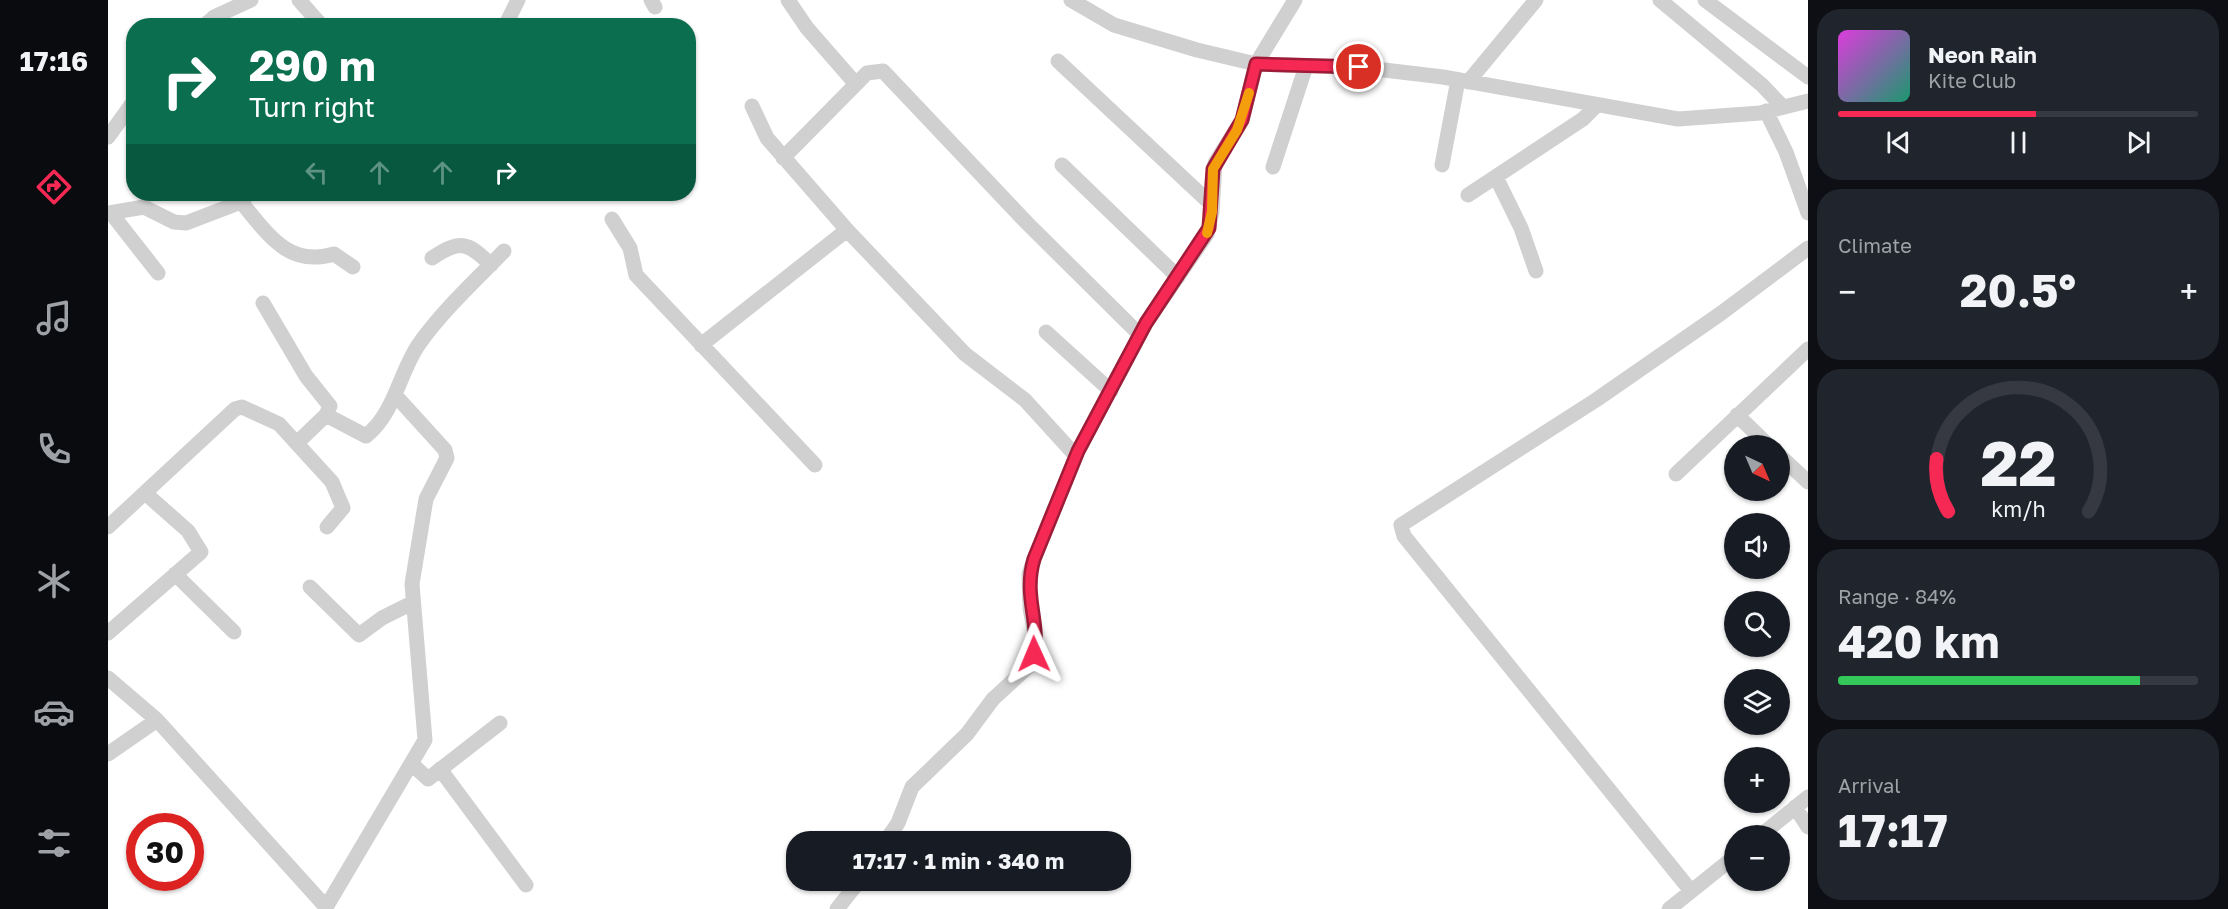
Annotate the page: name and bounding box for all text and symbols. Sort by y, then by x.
text: 290 m [249,40,376,90]
pin [1333,41,1384,92]
text: Neon Rain [1928,41,2037,68]
icon: right [150,42,228,120]
text: 17:16 [20,45,88,77]
icon: arrive [1342,50,1375,83]
text: Kite Club [1928,68,2016,92]
text: Turn right [249,91,375,123]
icon: previous [1882,126,1915,159]
icon: pause [2002,126,2035,159]
icon: next [2122,126,2155,159]
icon: left [300,156,333,189]
icon: ahead [363,156,396,189]
icon: ahead [426,156,459,189]
icon: right [489,156,522,189]
icon: directions [33,166,75,208]
text: Climate [1838,233,1912,257]
text: 20.5° [1960,263,2076,317]
text: − [1838,272,1856,311]
text: + [2180,272,2198,311]
icon: music [33,297,75,339]
text: 22 [1980,425,2056,500]
icon: phone [33,428,75,470]
north arrow [1724,435,1790,501]
map controls [1724,435,1790,891]
text: km/h [1991,496,2045,522]
button: sound [1724,513,1790,579]
icon: climate [33,560,75,602]
text: Range · 84% [1838,584,1956,608]
button: search [1724,591,1790,657]
text: 420 km [1838,614,2000,668]
position arrow [1002,622,1066,686]
button: layers [1724,669,1790,735]
icon: car [33,691,75,733]
button: + [1724,747,1790,813]
text: Arrival [1838,773,1901,797]
text: 17:17 [1838,803,1948,857]
speed limit sign: 30 [126,813,204,891]
icon: filters [33,822,75,864]
button: − [1724,825,1790,891]
text: 17:17 · 1 min · 340 m [853,847,1064,874]

